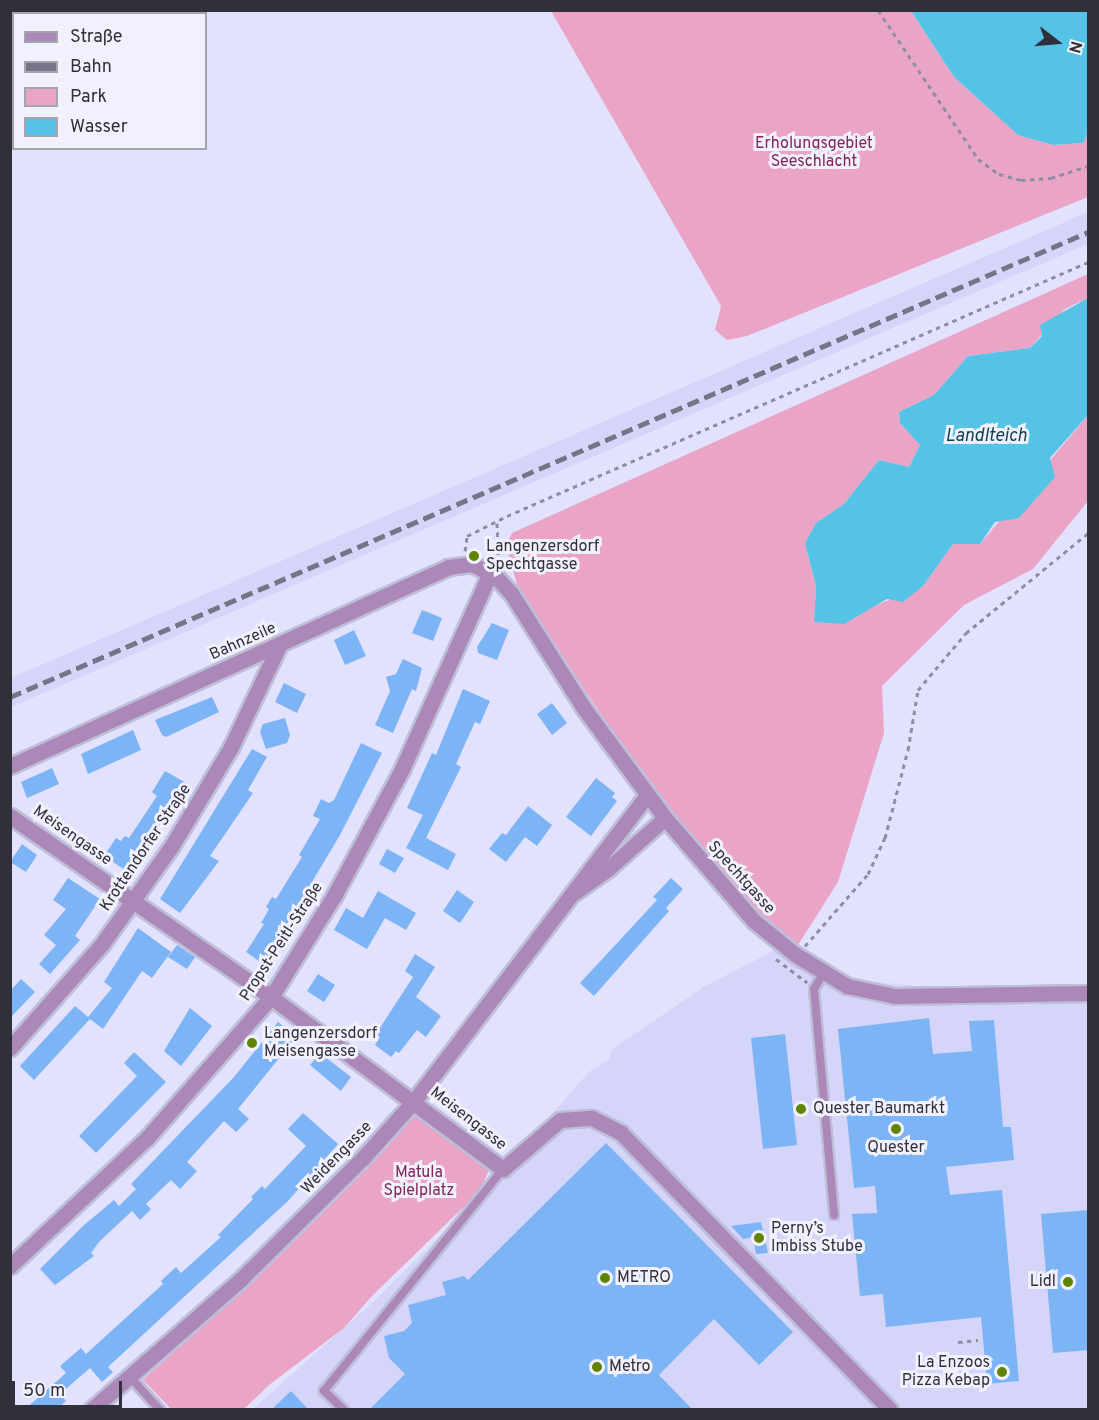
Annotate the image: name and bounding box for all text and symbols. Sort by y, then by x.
legend [12,12,207,150]
north arrow [1027,12,1087,72]
text: Straße [70,26,122,49]
text: N [1063,39,1086,55]
text: Bahn [70,56,112,79]
text: Park [70,86,107,109]
text: Wasser [70,116,128,139]
park label: Erholungsgebiet Seeschlacht [755,134,873,172]
water label: Landlteich [945,426,1027,448]
place label: Langenzersdorf Spechtgasse [486,537,599,575]
marker: Langenzersdorf Spechtgasse [467,549,481,563]
street label: Bahnzeile [207,619,279,665]
street label: Krottendorfer Straße [96,781,196,915]
street label: Meisengasse [29,802,115,870]
street label: Spechtgasse [703,838,779,918]
street label: Propst-Peitl-Straße [236,879,328,1005]
place label: Langenzersdorf Meisengasse [264,1024,377,1062]
marker: Langenzersdorf Meisengasse [245,1036,259,1050]
street label: Meisengasse [426,1083,510,1155]
place label: Quester Baumarkt [813,1099,945,1119]
marker: Quester Baumarkt [794,1102,808,1116]
street label: Weidengasse [298,1118,376,1198]
marker: Quester [889,1122,903,1136]
place label: Quester [867,1138,925,1158]
park label: Matula Spielplatz [384,1163,454,1201]
place label: Perny’s Imbiss Stube [771,1219,863,1257]
marker: Perny’s Imbiss Stube [752,1231,766,1245]
place label: METRO [617,1268,671,1288]
marker: METRO [598,1271,612,1285]
place label: Lidl [1030,1272,1056,1292]
marker: Lidl [1061,1275,1075,1289]
place label: La Enzoos Pizza Kebap [902,1353,990,1391]
place label: Metro [609,1357,651,1377]
marker: Metro [590,1360,604,1374]
marker: La Enzoos Pizza Kebap [995,1365,1009,1379]
scale bar [15,1369,124,1407]
text: 50 m [23,1380,65,1403]

